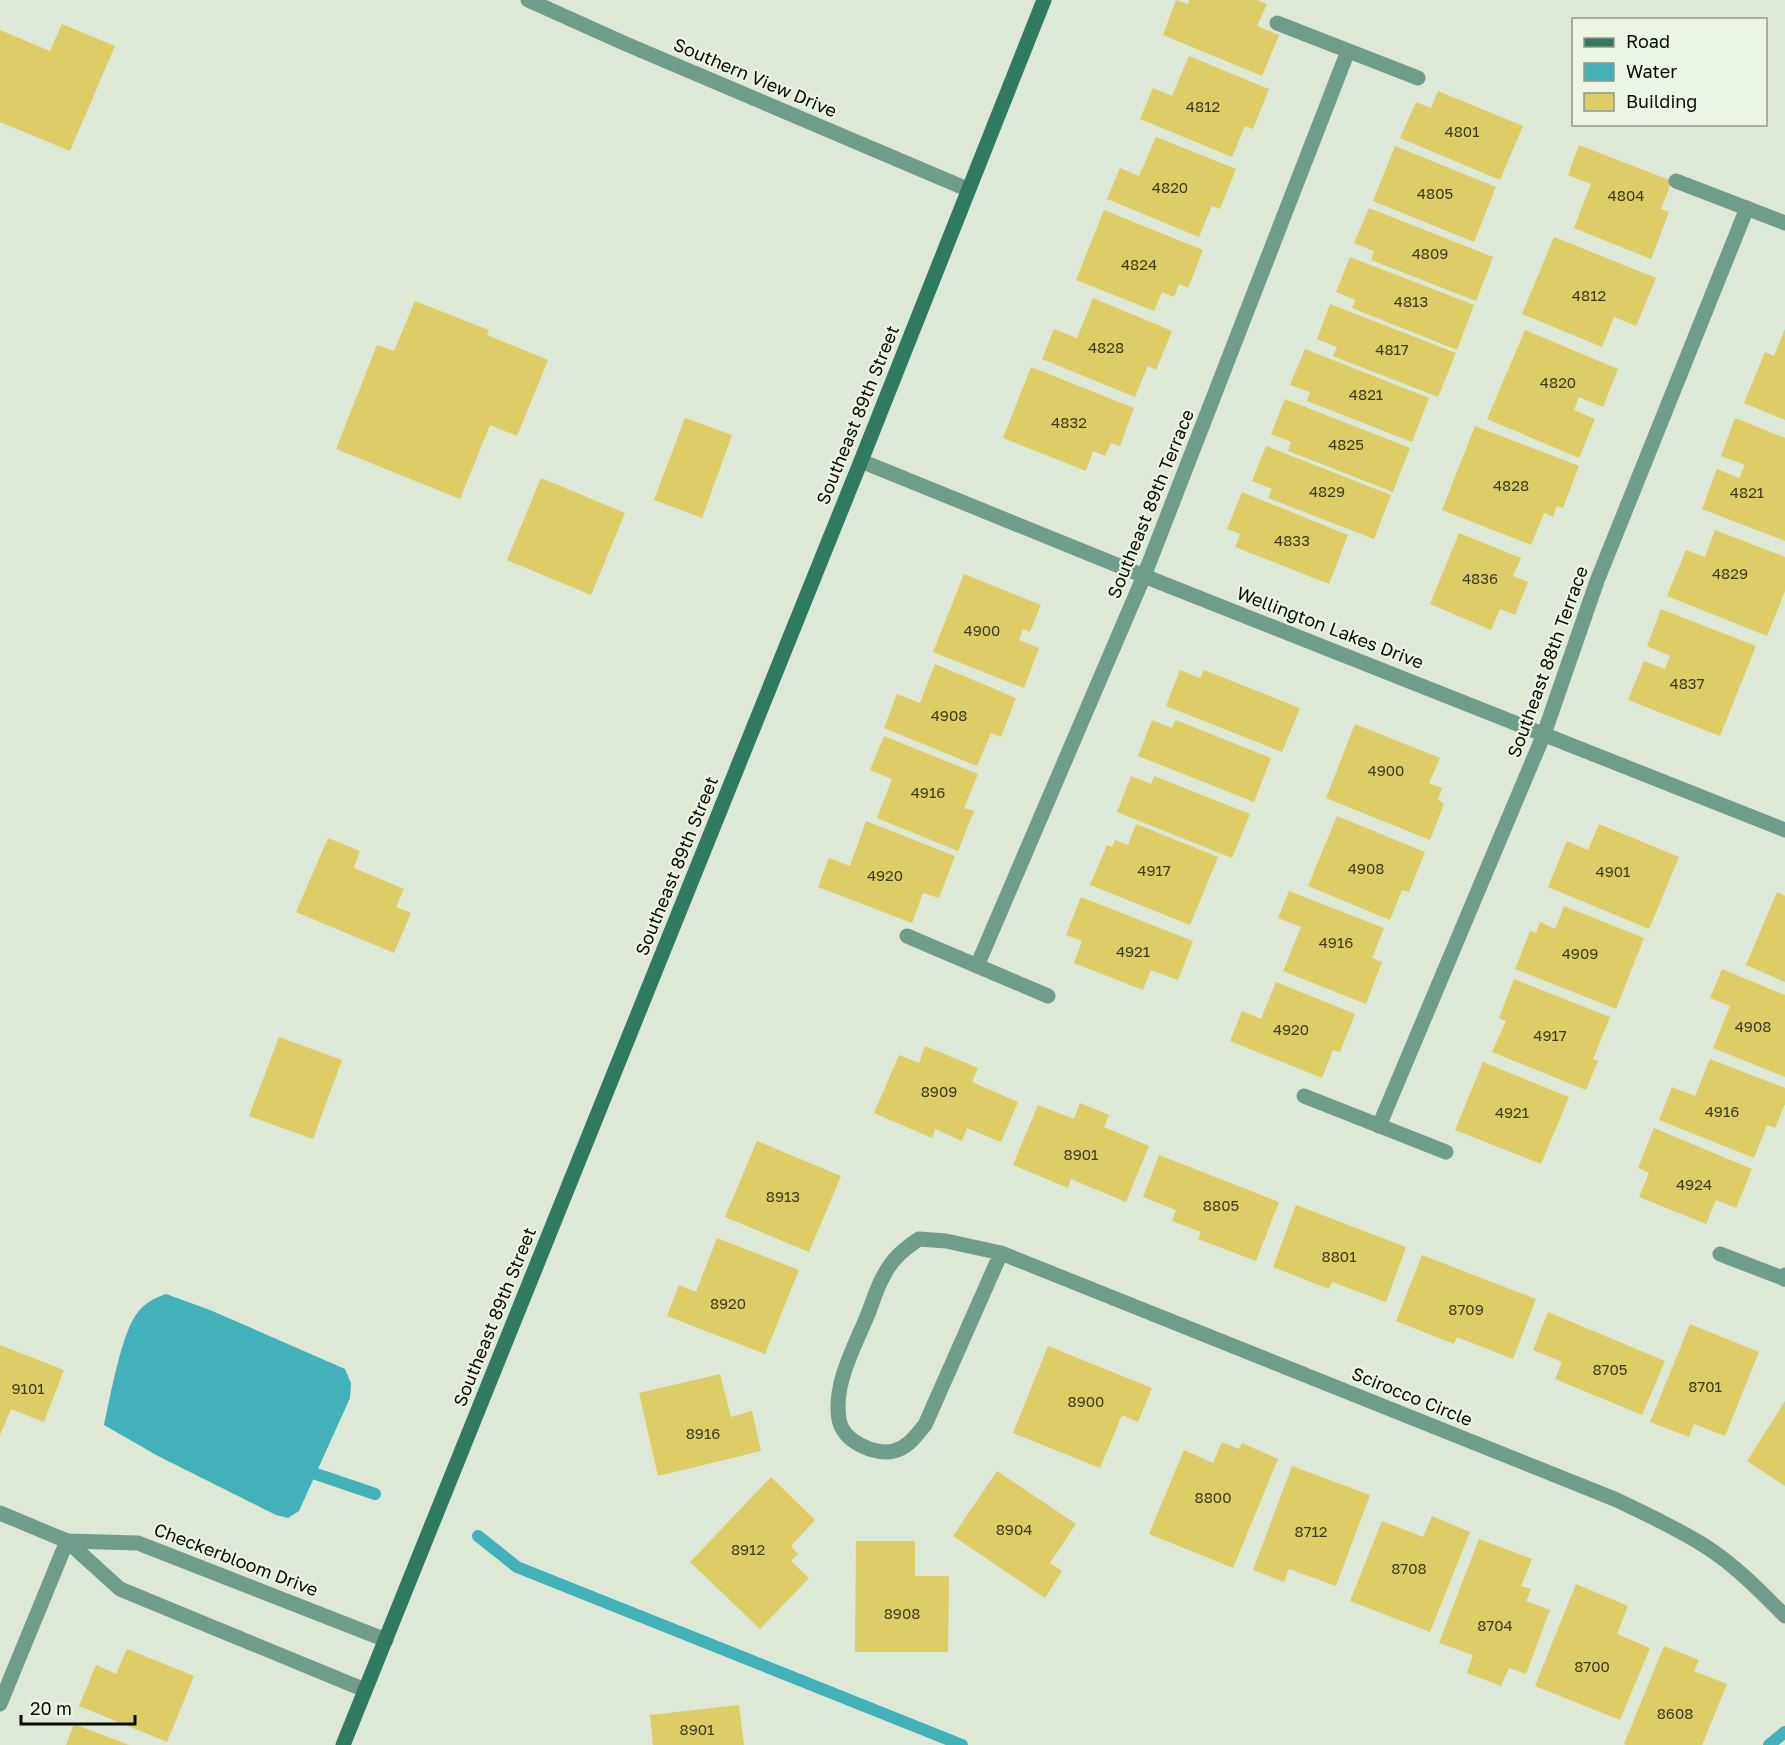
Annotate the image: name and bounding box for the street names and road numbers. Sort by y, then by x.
street label: Southern View Drive [670,33,840,121]
street label: Southeast 89th Street [811,322,903,507]
street label: Southeast 89th Terrace [1102,406,1198,602]
street label: Southeast 88th Terrace [1502,563,1592,760]
street label: Wellington Lakes Drive [1234,581,1427,673]
street label: Southeast 89th Street [630,773,722,958]
street label: Southeast 89th Street [448,1224,540,1409]
street label: Scirocco Circle [1349,1362,1476,1430]
street label: Checkerbloom Drive [151,1518,322,1601]

